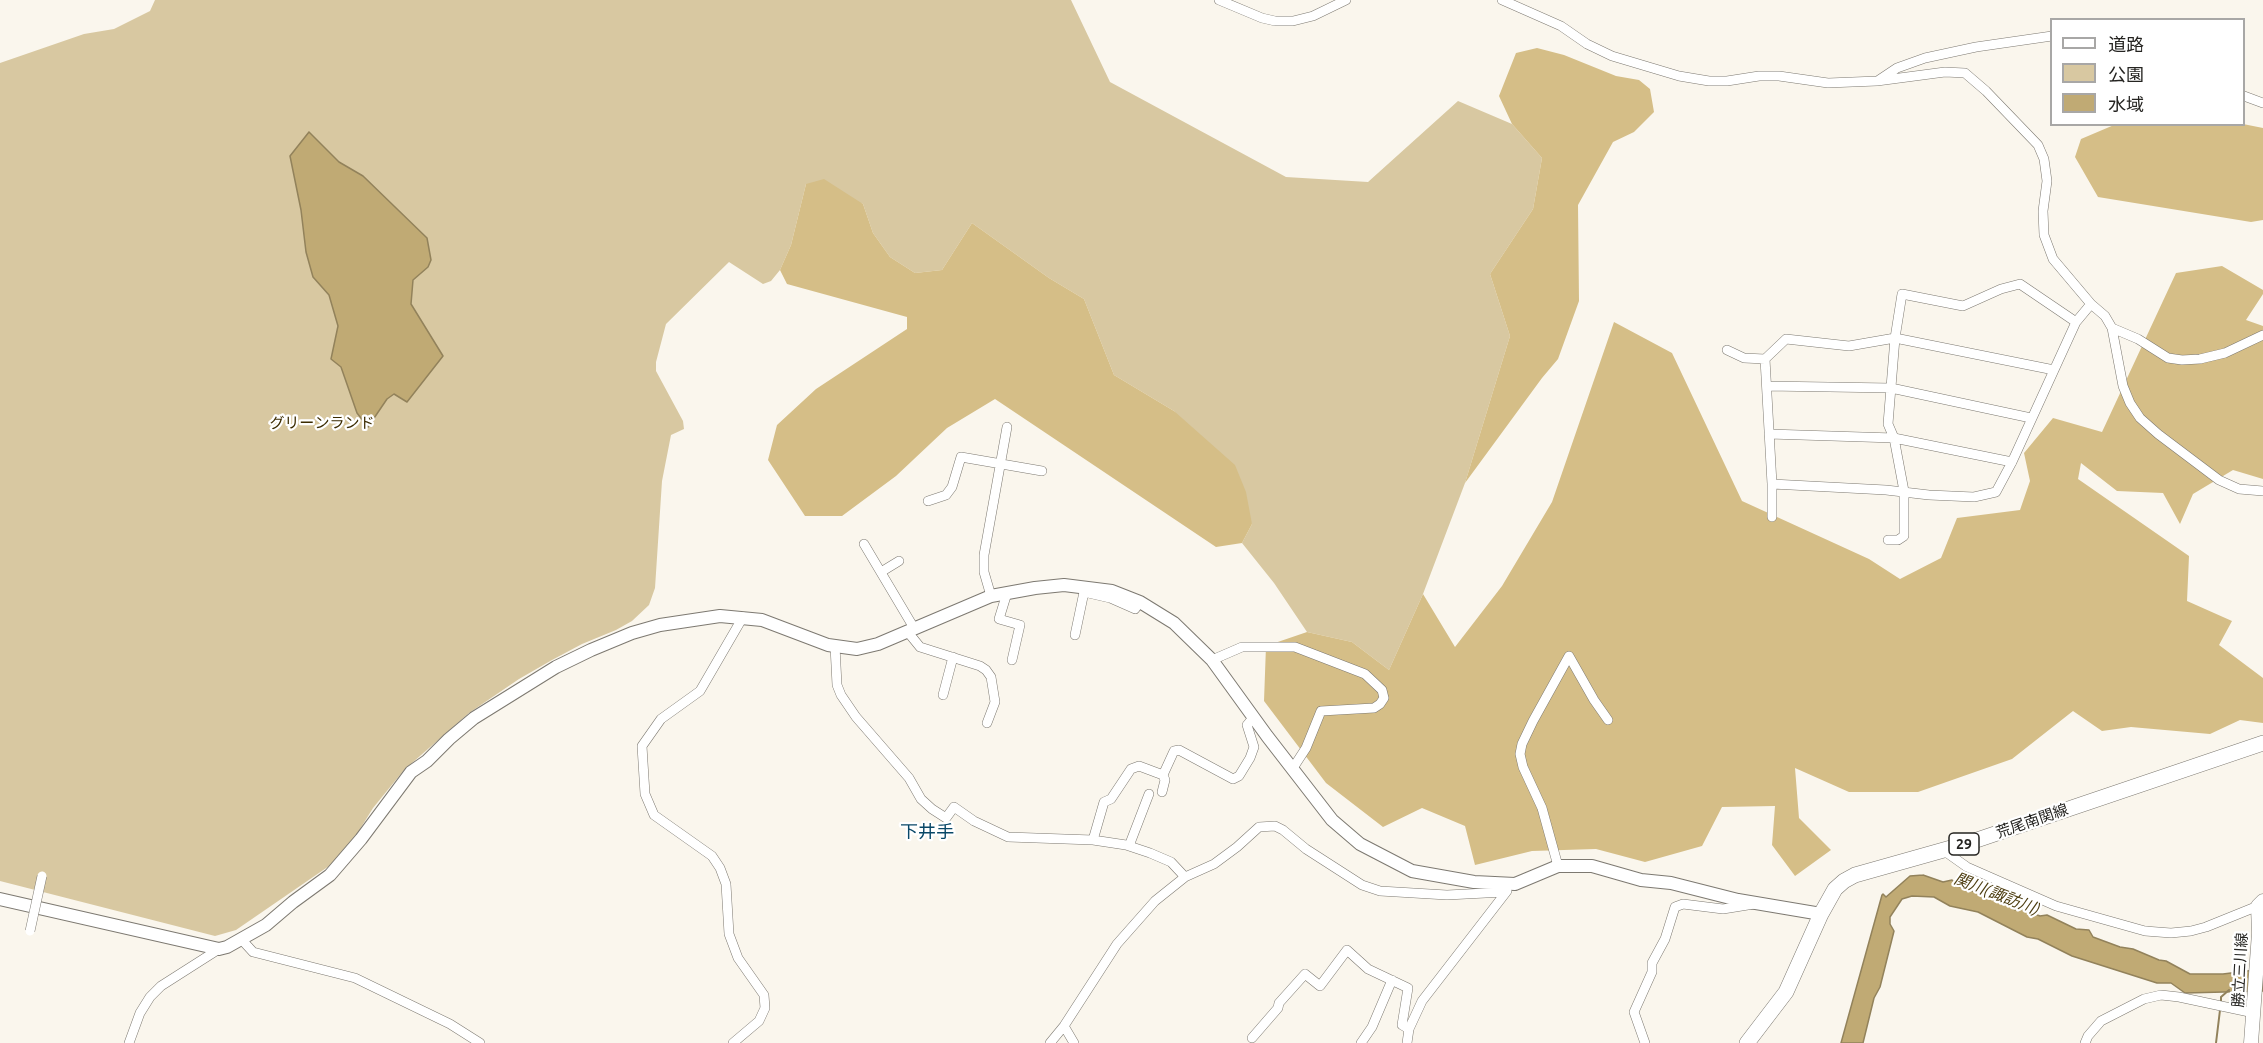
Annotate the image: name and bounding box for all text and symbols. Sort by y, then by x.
legend [2050,18,2245,126]
text: 道路 [2108,34,2144,54]
text: 公園 [2108,64,2144,84]
text: 水域 [2108,94,2144,114]
park label: グリーンランド [270,414,374,432]
street label: 荒尾南関線 [1994,800,2070,842]
district label: 下井手 [900,821,954,843]
road number: 29 [1949,833,1979,855]
water label: 関川(諏訪川) [1951,869,2043,919]
street label: 勝立三川線 [2229,932,2251,1008]

